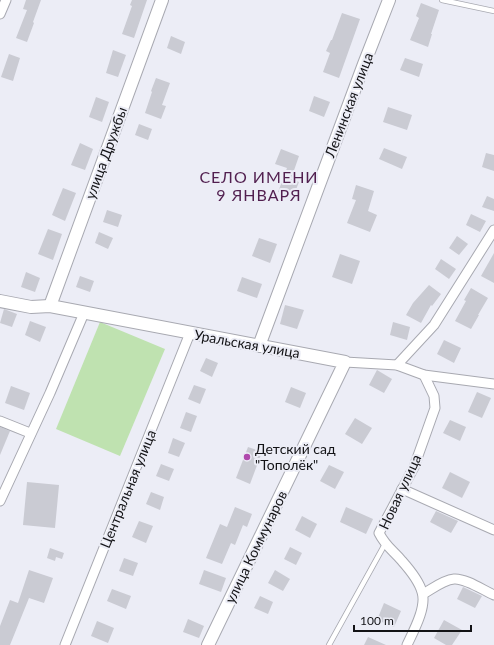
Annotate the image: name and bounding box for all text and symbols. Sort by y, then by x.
street label: Ленинская улица [320,50,376,161]
street label: улица Дружбы [81,104,130,201]
district label: СЕЛО ИМЕНИ 9 ЯНВАРЯ [199,167,319,204]
street label: Уральская улица [193,326,301,361]
street label: Центральная улица [96,427,159,550]
place label: Детский сад "Тополёк" [255,440,336,473]
street label: Новая улица [375,451,424,532]
marker: Детский сад "Тополёк" [242,452,252,462]
street label: улица Коммунаров [221,488,290,606]
scale bar [354,607,471,633]
text: 100 m [360,613,394,628]

